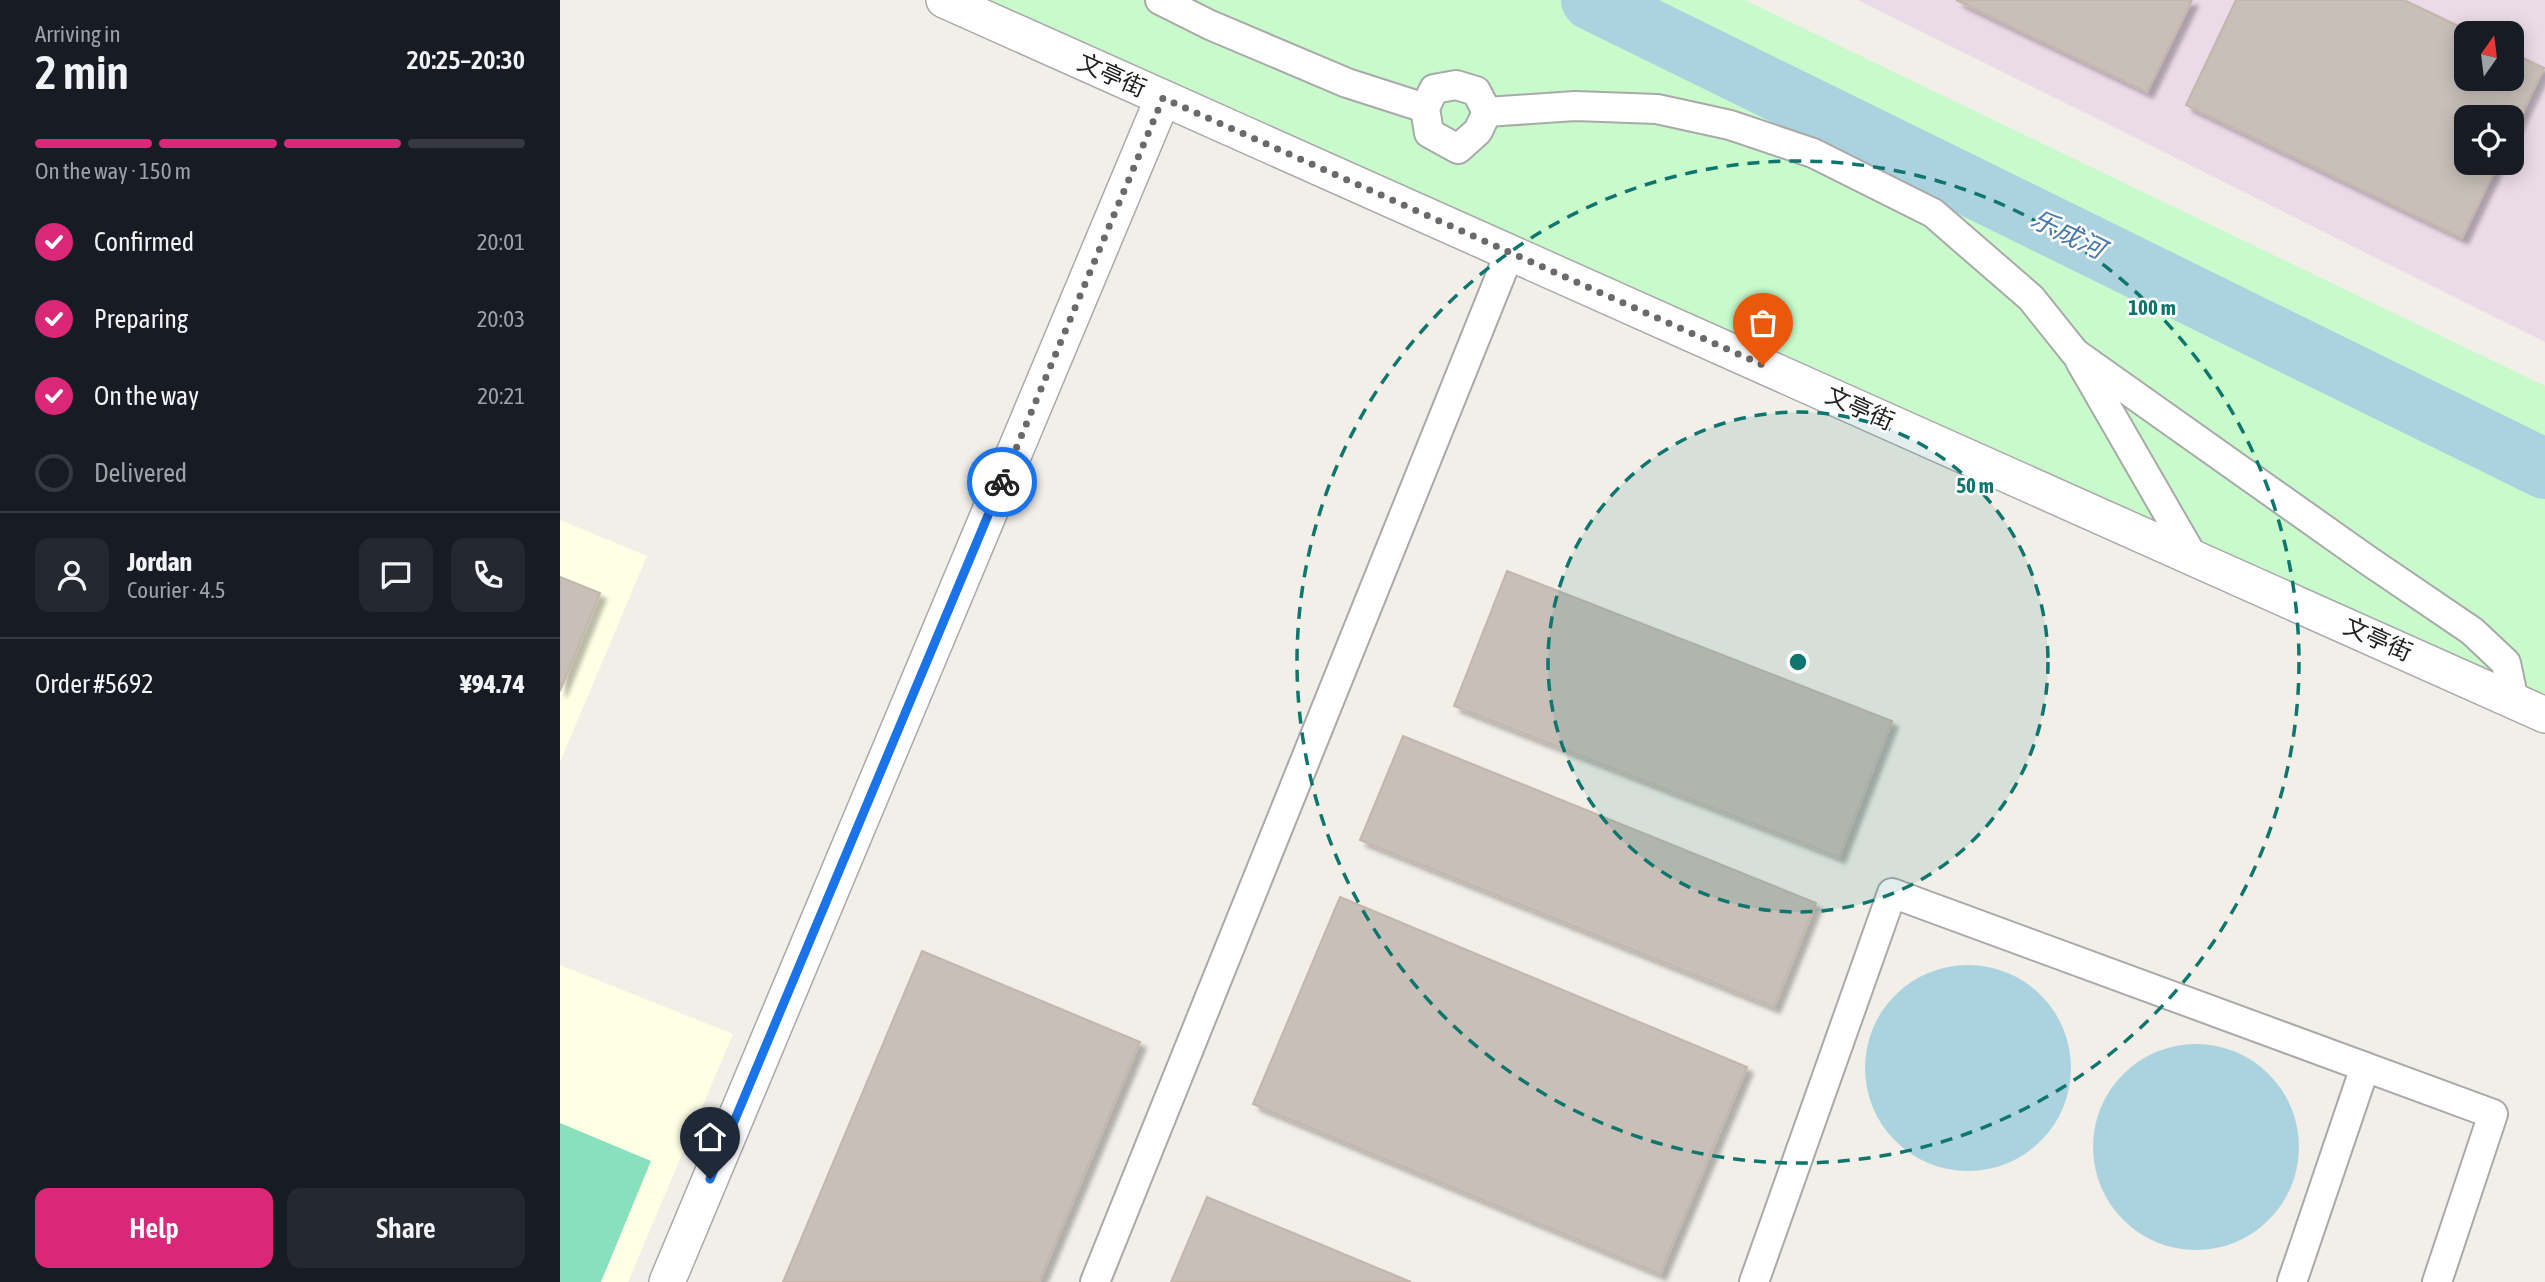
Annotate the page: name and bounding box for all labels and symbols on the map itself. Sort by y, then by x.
north arrow [2454,21,2524,91]
street label: 文亭街 [1074,48,1150,102]
water label: 乐成河 [2026,203,2114,267]
pin [1733,293,1793,365]
text: 100 m [2128,295,2176,319]
street label: 文亭街 [1822,381,1898,435]
courier [967,447,1037,517]
text: 50 m [1956,473,1994,497]
street label: 文亭街 [2340,612,2416,666]
centre of rings [1786,650,1810,674]
pin [680,1107,740,1179]

